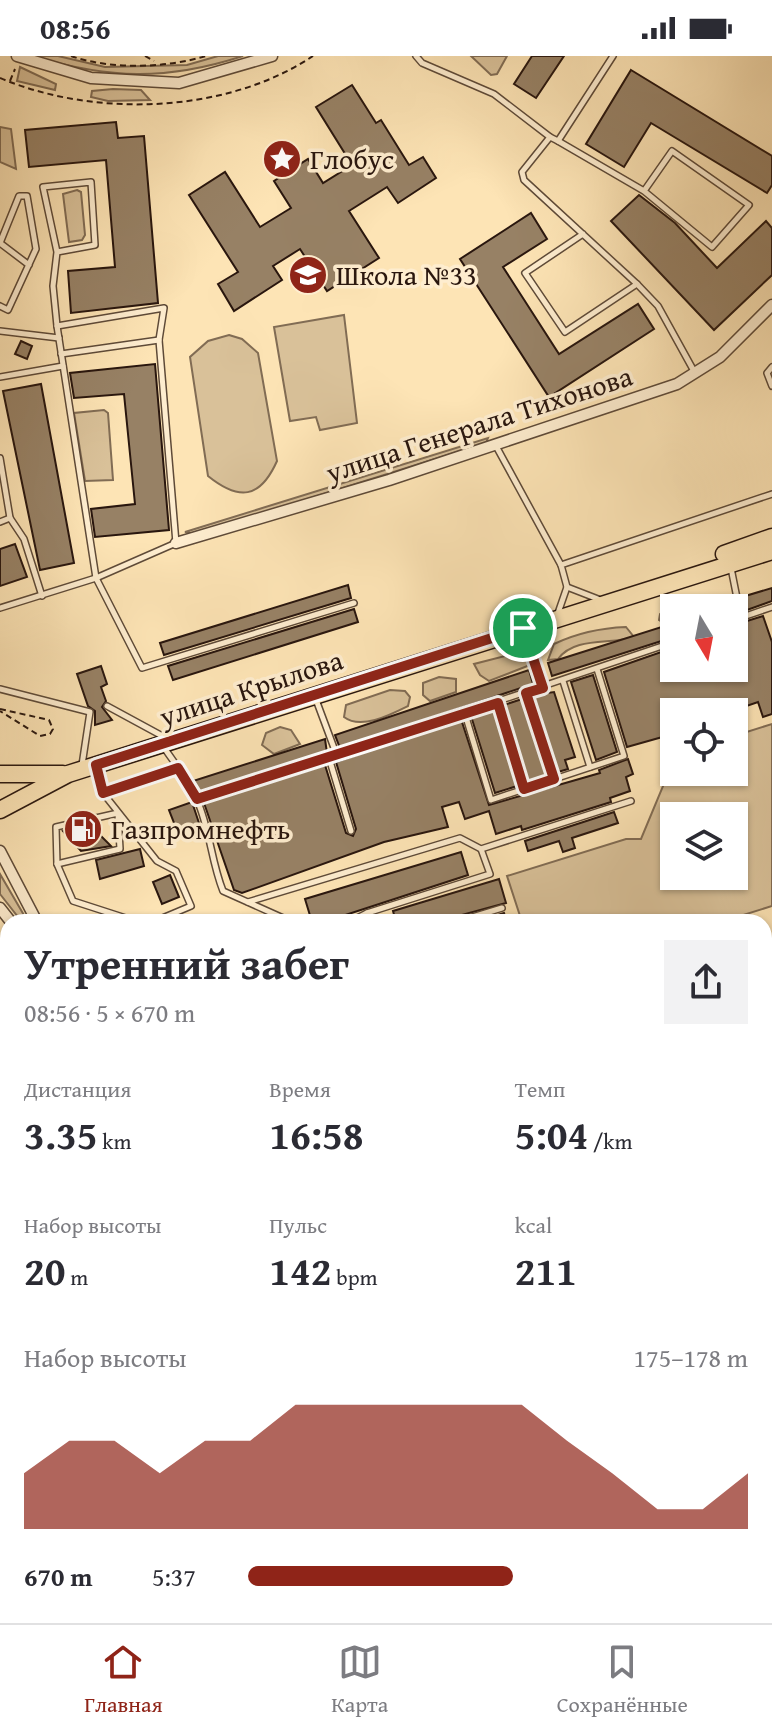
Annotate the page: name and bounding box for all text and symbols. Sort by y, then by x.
text: 08:56 [40,6,111,50]
place icon: Глобус [261,138,303,180]
place label: Глобус [310,138,394,179]
school or university icon: Школа №33 [287,254,329,296]
place label: Школа №33 [336,254,477,295]
street label: улица Генерала Тихонова [320,354,638,493]
pin [489,594,557,662]
north arrow [660,594,748,682]
map controls [660,594,748,890]
icon: arrive [501,606,545,650]
street label: улица Крылова [153,638,348,737]
button: locate [660,698,748,786]
button: layers [660,802,748,890]
fuel station icon: Газпромнефть [62,808,104,850]
place label: Газпромнефть [111,808,290,849]
text: Утренний забег [24,931,349,995]
button: share [664,940,748,1024]
text: 08:56 · 5 × 670 m [24,993,195,1032]
text: Дистанция [24,1073,132,1105]
text: Время [269,1073,331,1105]
text: Темп [515,1073,565,1105]
text: 3.35 [24,1105,97,1164]
text: 16:58 [269,1105,364,1164]
text: 5:04 [515,1105,588,1164]
text: km [97,1125,131,1157]
text: /km [588,1125,633,1157]
text: Набор высоты [24,1209,161,1241]
text: Пульс [269,1209,327,1241]
text: kcal [515,1209,552,1241]
text: 20 [24,1241,65,1300]
text: 142 [269,1241,332,1300]
text: 211 [515,1241,577,1300]
text: m [65,1261,88,1293]
text: bpm [332,1261,378,1293]
text: Набор высоты [24,1338,186,1377]
text: 175–178 m [634,1338,748,1377]
text: 670 m [24,1557,92,1596]
text: 5:37 [152,1557,196,1596]
tab: Главная [84,1640,163,1720]
tab: Карта [331,1640,388,1720]
tab: Сохранённые [557,1640,688,1720]

